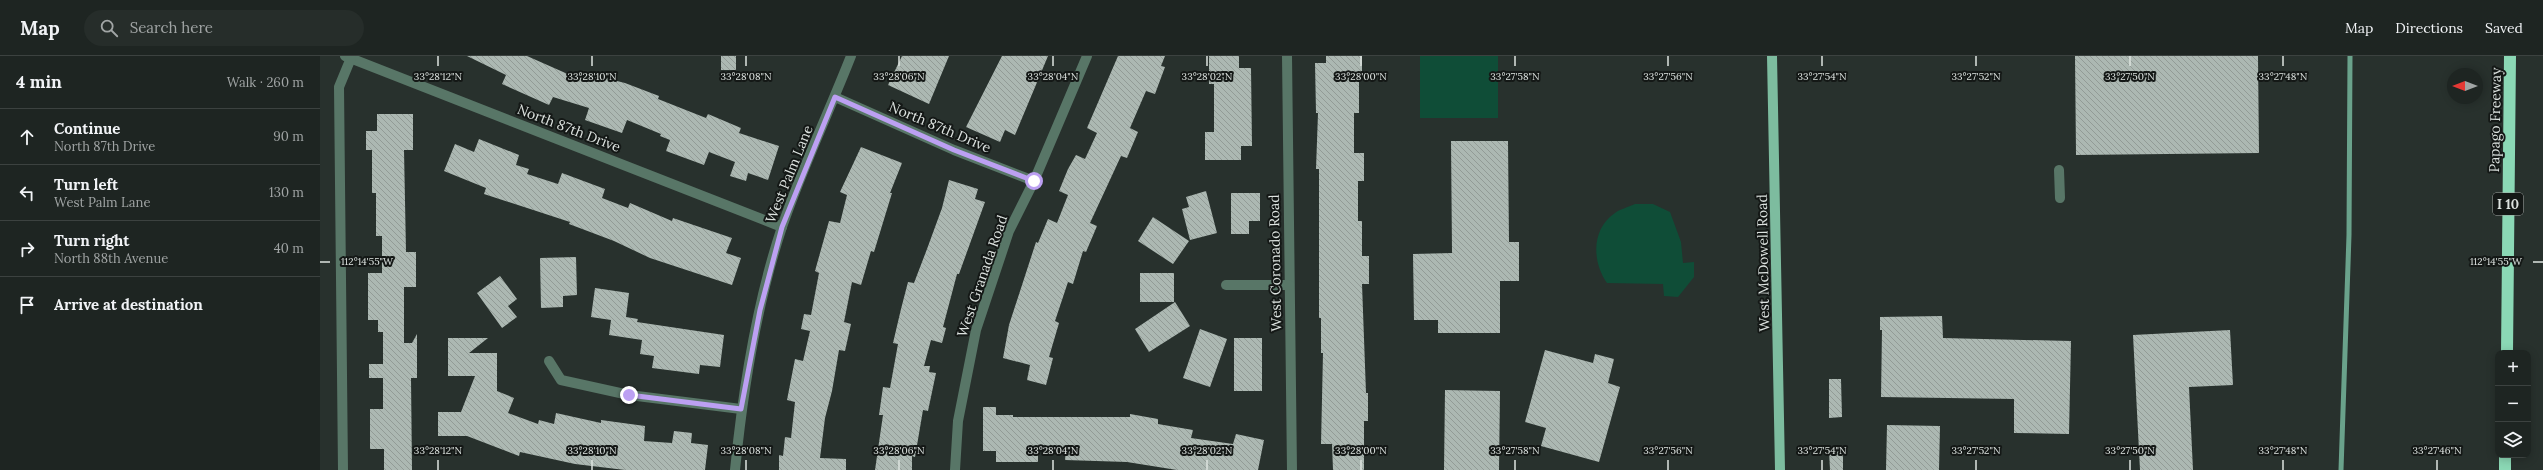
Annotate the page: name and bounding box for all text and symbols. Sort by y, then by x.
search box [84,10,364,46]
text: Map [20,16,60,40]
icon: search [98,17,120,39]
text: Search here [130,18,213,37]
text: Map [2345,19,2373,37]
text: Directions [2395,19,2463,37]
text: Saved [2485,19,2523,37]
street label: Papago Freeway [2485,67,2505,173]
north arrow [2447,68,2483,104]
text: 33°28'12"N [414,70,463,83]
text: 33°28'10"N [567,70,617,83]
text: 33°28'08"N [720,70,772,83]
text: 33°28'06"N [873,70,925,83]
text: 33°28'04"N [1028,70,1079,83]
text: 33°28'02"N [1182,70,1233,83]
text: 33°28'00"N [1335,70,1387,83]
text: 33°27'58"N [1490,70,1540,83]
text: 33°27'56"N [1643,70,1693,83]
text: 33°27'54"N [1797,70,1847,83]
text: 33°27'52"N [1951,70,2001,83]
text: 33°27'50"N [2105,70,2155,83]
text: 33°27'48"N [2259,70,2308,83]
text: 4 min [16,71,62,93]
text: Walk · 260 m [227,74,304,91]
street label: North 87th Drive [886,97,994,157]
street label: North 87th Drive [515,100,624,156]
text: Continue [54,119,120,138]
street label: West Palm Lane [761,122,817,226]
icon: ahead [16,126,38,148]
text: 90 m [273,128,304,145]
text: North 87th Drive [54,138,155,155]
route start [1025,172,1043,190]
text: Turn left [54,175,118,194]
icon: left [16,182,38,204]
text: 130 m [269,184,304,201]
road number: I 10 [2493,193,2523,215]
text: West Palm Lane [54,194,150,211]
street label: West Coronado Road [1265,194,1285,332]
street label: West McDowell Road [1753,194,1773,332]
street label: West Granada Road [953,213,1011,339]
text: Turn right [54,231,130,250]
icon: right [16,238,38,260]
text: 40 m [274,240,304,257]
text: North 88th Avenue [54,250,168,267]
text: 112°14'55"W [341,255,394,268]
text: 112°14'55"W [2470,255,2523,268]
icon: arrive [16,294,38,316]
text: Arrive at destination [54,295,203,314]
map controls [2495,350,2531,458]
button: + [2495,350,2531,386]
route end [620,386,638,404]
button: − [2495,386,2531,422]
button: layers [2495,422,2531,458]
text: 33°28'12"N [414,444,463,457]
text: 33°28'10"N [567,444,617,457]
text: 33°28'08"N [720,444,772,457]
text: 33°28'06"N [873,444,925,457]
text: 33°28'04"N [1028,444,1079,457]
text: 33°28'02"N [1182,444,1233,457]
text: 33°28'00"N [1335,444,1387,457]
text: 33°27'58"N [1490,444,1540,457]
text: 33°27'56"N [1643,444,1693,457]
text: 33°27'54"N [1797,444,1847,457]
text: 33°27'52"N [1951,444,2001,457]
text: 33°27'50"N [2105,444,2155,457]
text: 33°27'48"N [2259,444,2308,457]
text: 33°27'46"N [2412,444,2462,457]

